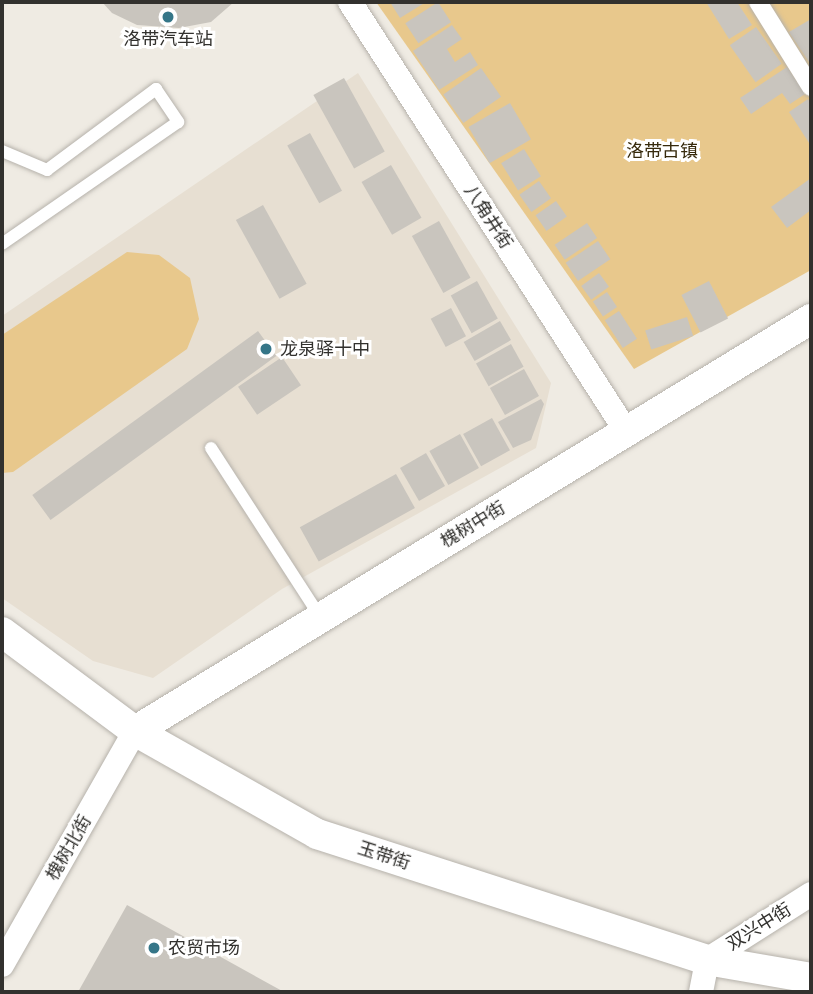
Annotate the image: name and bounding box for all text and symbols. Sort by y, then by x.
marker: 洛带汽车站 [160,9,176,25]
place label: 洛带汽车站 [123,28,213,50]
park label: 洛带古镇 [626,140,698,162]
street label: 八角井街 [459,181,517,253]
place label: 龙泉驿十中 [280,338,370,360]
marker: 龙泉驿十中 [258,341,274,357]
street label: 槐树中街 [437,497,509,553]
street label: 槐树北街 [42,811,96,885]
street label: 玉带街 [355,837,413,875]
street label: 双兴中街 [723,899,795,955]
place label: 农贸市场 [168,937,240,959]
marker: 农贸市场 [146,940,162,956]

